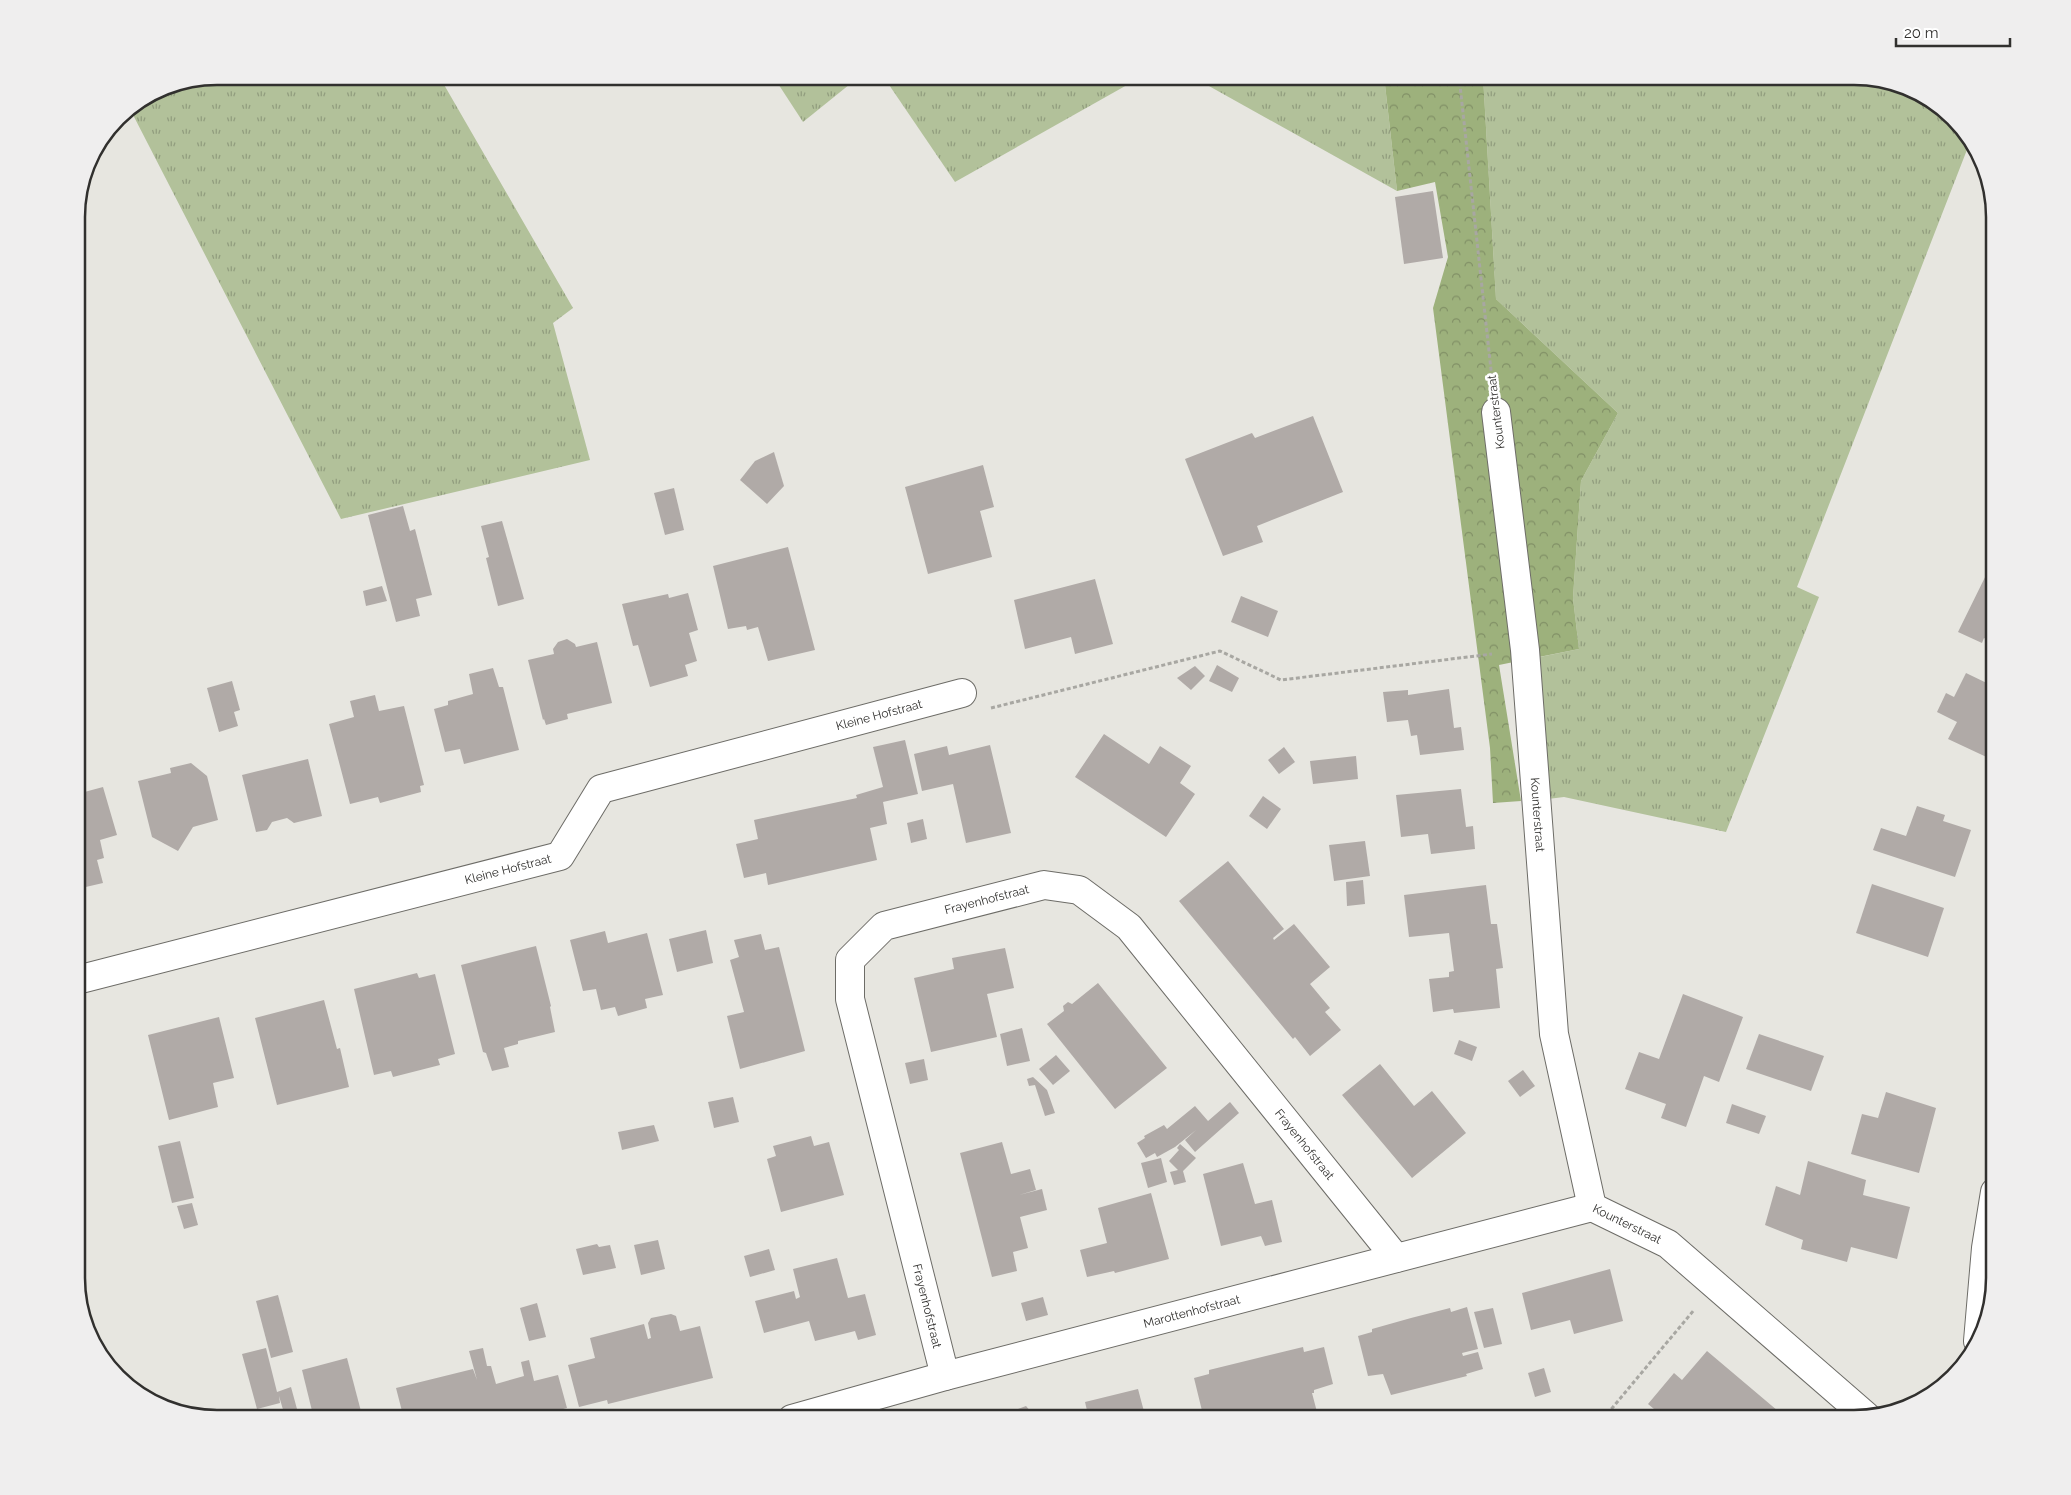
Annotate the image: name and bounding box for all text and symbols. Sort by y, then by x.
scale bar [1896,15,2010,47]
text: 20 m [1904,24,1939,42]
street label: Kounterstraat [1484,374,1508,450]
street label: Kleine Hofstraat [834,697,924,733]
street label: Kounterstraat [1528,777,1547,853]
street label: Kleine Hofstraat [463,852,553,887]
street label: Frayenhofstraat [943,882,1030,917]
street label: Frayenhofstraat [1272,1106,1337,1183]
street label: Kounterstraat [1590,1201,1664,1247]
street label: Frayenhofstraat [910,1262,944,1350]
street label: Marottenhofstraat [1142,1292,1242,1331]

